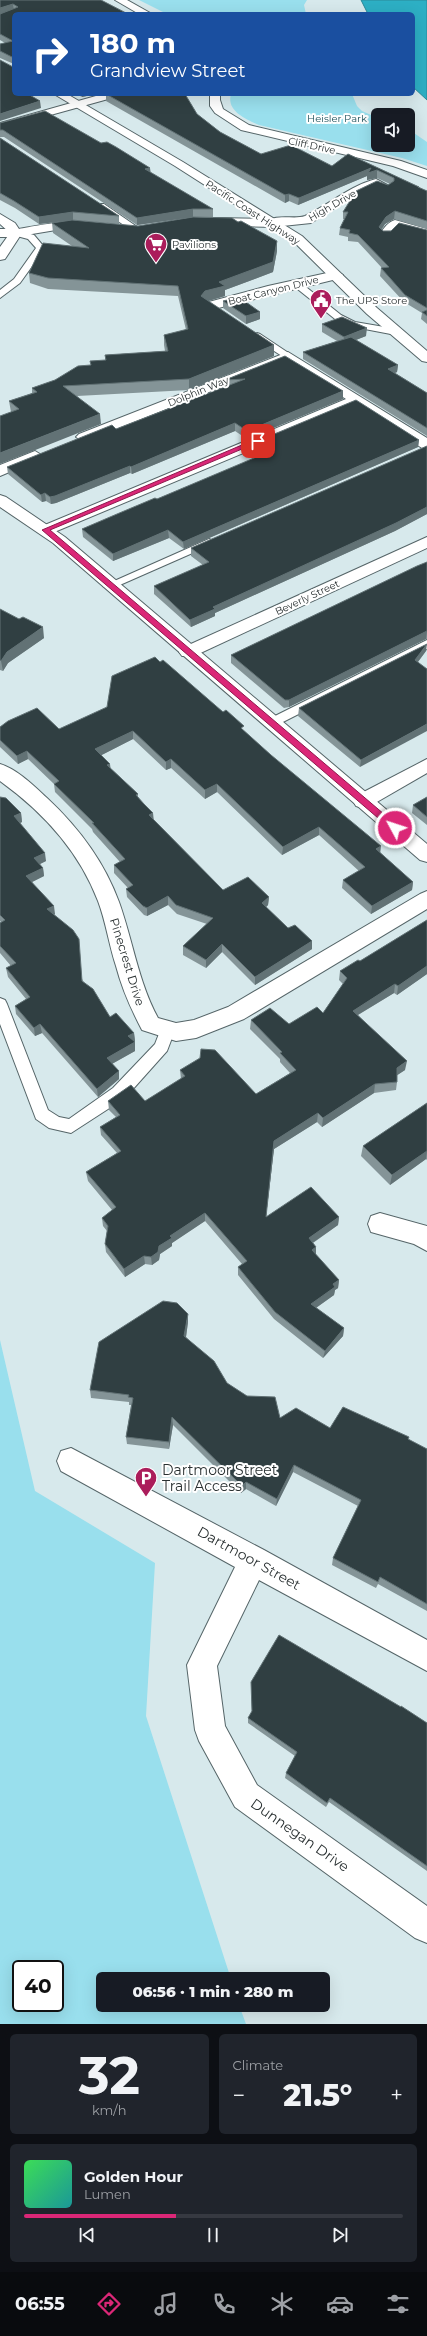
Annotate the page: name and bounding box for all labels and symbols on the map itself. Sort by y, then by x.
park label: Heisler Park [307,112,367,125]
street label: Cliff Drive [287,134,337,157]
street label: Pacific Coast Highway [203,177,303,248]
street label: High Drive [306,186,359,224]
supermarket icon: Pavilions [143,231,169,264]
place label: Pavilions [172,238,216,251]
street label: Boat Canyon Drive [226,273,320,308]
public building icon: The UPS Store [308,287,334,320]
place label: The UPS Store [336,294,407,307]
street label: Dolphin Way [166,373,231,410]
pin [241,424,275,458]
street label: Beverly Street [273,577,342,618]
position arrow [374,807,416,849]
street label: Pinecrest Drive [107,916,148,1008]
place label: Dartmoor Street Trail Access [162,1461,278,1495]
parking icon: Dartmoor Street Trail Access [133,1465,159,1498]
street label: Dartmoor Street [194,1522,304,1594]
street label: Dunnegan Drive [247,1794,353,1876]
speed limit sign: 40 [12,1960,64,2012]

